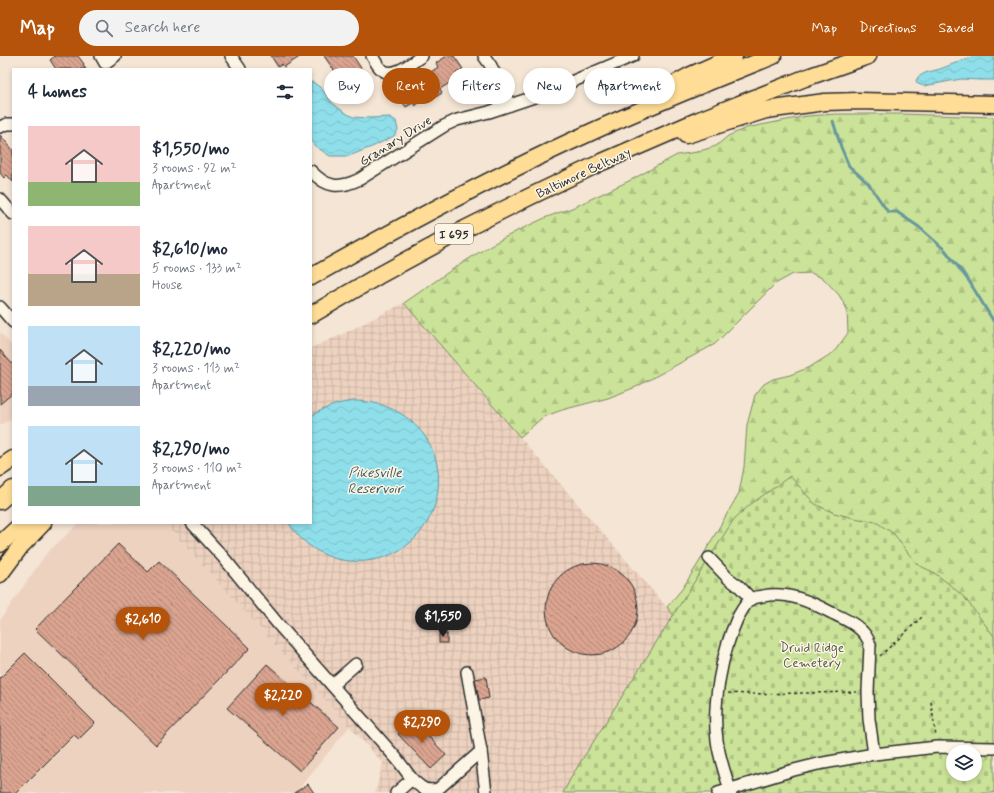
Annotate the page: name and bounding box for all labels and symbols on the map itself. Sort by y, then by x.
street label: Granary Drive [356,112,435,170]
street label: Baltimore Beltway [534,144,634,203]
road number: I 695 [435,224,473,244]
water label: Pikesville Reservoir [347,464,405,498]
pin: $1,550 [410,604,476,638]
pin: $2,610 [110,607,176,641]
park label: Druid Ridge Cemetery [780,640,844,672]
pin: $2,220 [250,683,316,717]
pin: $2,290 [389,710,455,744]

